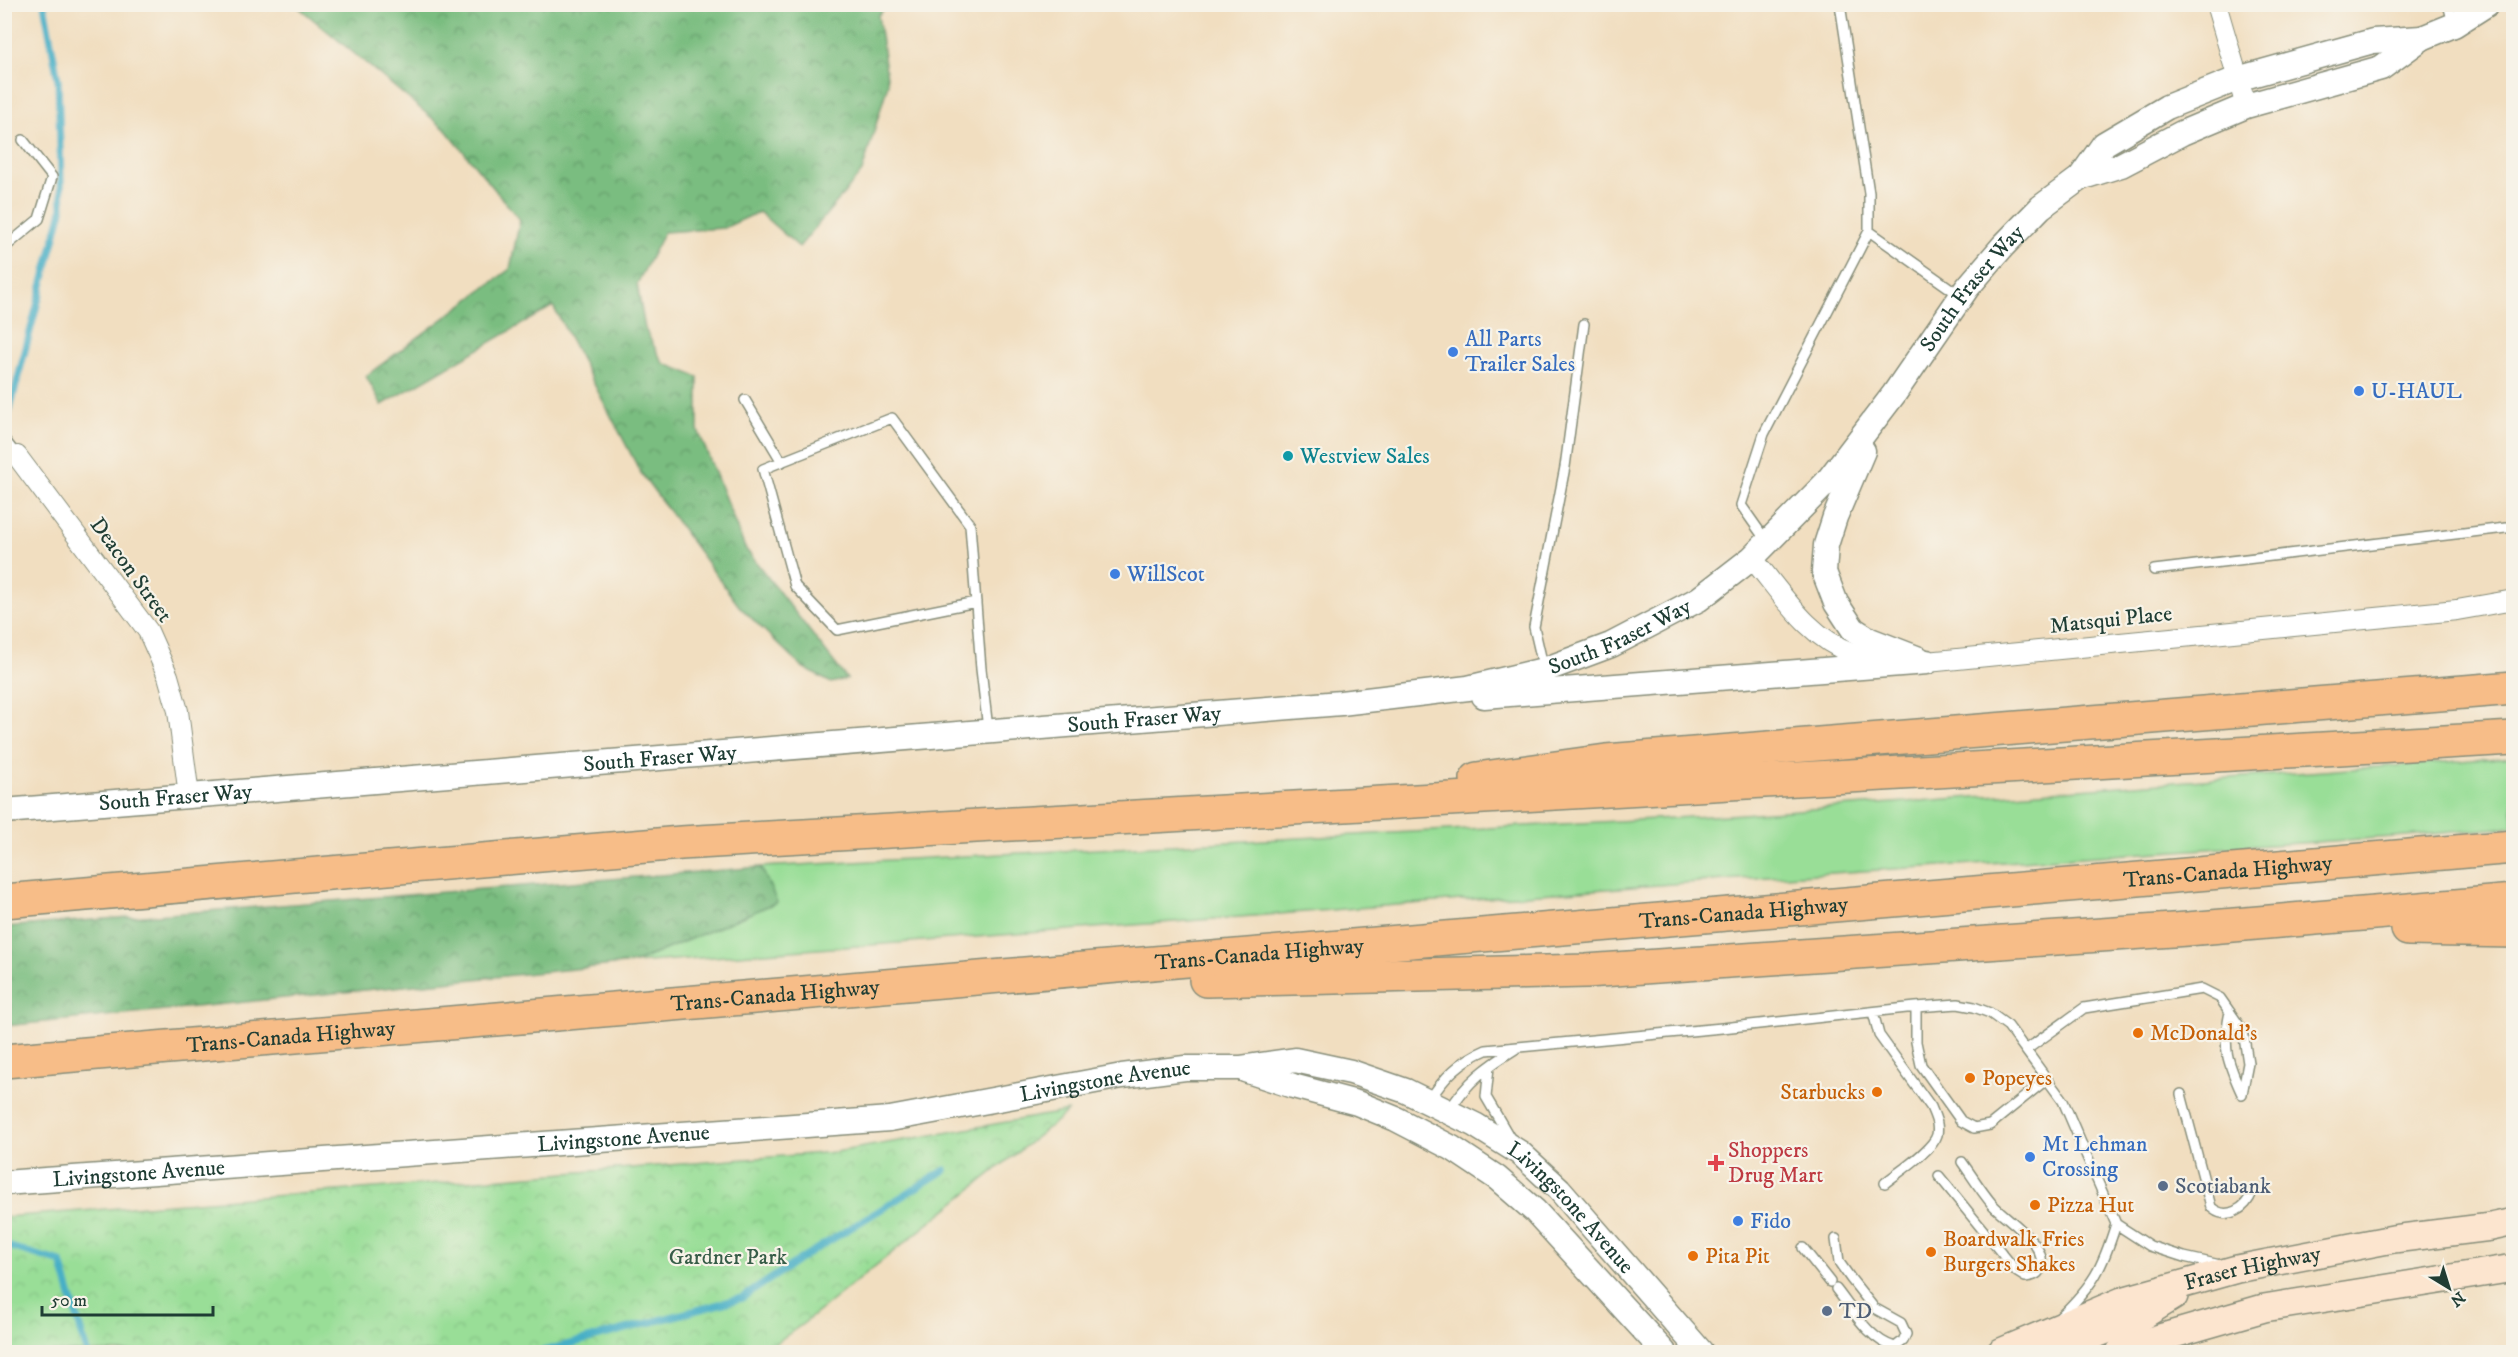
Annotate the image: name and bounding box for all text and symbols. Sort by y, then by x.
street label: South Fraser Way [1914,219,2030,357]
place label: All Parts Trailer Sales [1465,326,1575,378]
marker: All Parts Trailer Sales [1446,345,1460,359]
place label: U-HAUL [2371,378,2462,405]
marker: U-HAUL [2352,384,2366,398]
place label: Westview Sales [1299,443,1430,470]
marker: Westview Sales [1281,449,1295,463]
street label: Deacon Street [84,512,178,628]
place label: WillScot [1126,561,1205,588]
marker: WillScot [1108,567,1122,581]
street label: South Fraser Way [1545,592,1696,681]
street label: Matsqui Place [2048,600,2174,640]
street label: South Fraser Way [1066,699,1223,739]
street label: South Fraser Way [582,738,738,778]
street label: South Fraser Way [98,777,254,817]
street label: Trans-Canada Highway [2122,849,2334,894]
street label: Trans-Canada Highway [1638,890,1850,935]
street label: Trans-Canada Highway [1154,932,1366,976]
street label: Trans-Canada Highway [670,973,881,1018]
street label: Trans-Canada Highway [185,1014,397,1059]
place label: McDonald's [2150,1020,2257,1047]
marker: McDonald's [2131,1026,2145,1040]
street label: Livingstone Avenue [1018,1055,1191,1108]
place label: Popeyes [1982,1065,2052,1092]
marker: Popeyes [1963,1071,1977,1085]
place label: Starbucks [1780,1079,1865,1106]
marker: Starbucks [1870,1085,1884,1099]
street label: Livingstone Avenue [536,1119,711,1158]
place label: Mt Lehman Crossing [2042,1131,2148,1183]
street label: Livingstone Avenue [1502,1135,1640,1279]
place label: Shoppers Drug Mart [1728,1137,1823,1189]
marker: Mt Lehman Crossing [2023,1150,2037,1164]
street label: Livingstone Avenue [51,1154,226,1193]
marker: Shoppers Drug Mart [1709,1156,1723,1170]
place label: Scotiabank [2175,1173,2271,1200]
marker: Scotiabank [2156,1179,2170,1193]
place label: Pizza Hut [2047,1192,2134,1219]
marker: Pizza Hut [2028,1198,2042,1212]
place label: Fido [1750,1208,1791,1235]
marker: Fido [1731,1214,1745,1228]
place label: Boardwalk Fries Burgers Shakes [1943,1226,2084,1278]
street label: Fraser Highway [2181,1240,2324,1297]
place label: Pita Pit [1705,1243,1770,1270]
park label: Gardner Park [669,1244,787,1271]
marker: Boardwalk Fries Burgers Shakes [1924,1245,1938,1259]
marker: Pita Pit [1686,1249,1700,1263]
north arrow [2419,1258,2479,1318]
scale bar [42,1279,213,1317]
text: N [2446,1287,2469,1311]
text: 50 m [51,1290,87,1312]
place label: TD [1839,1298,1872,1325]
marker: TD [1820,1304,1834,1318]

